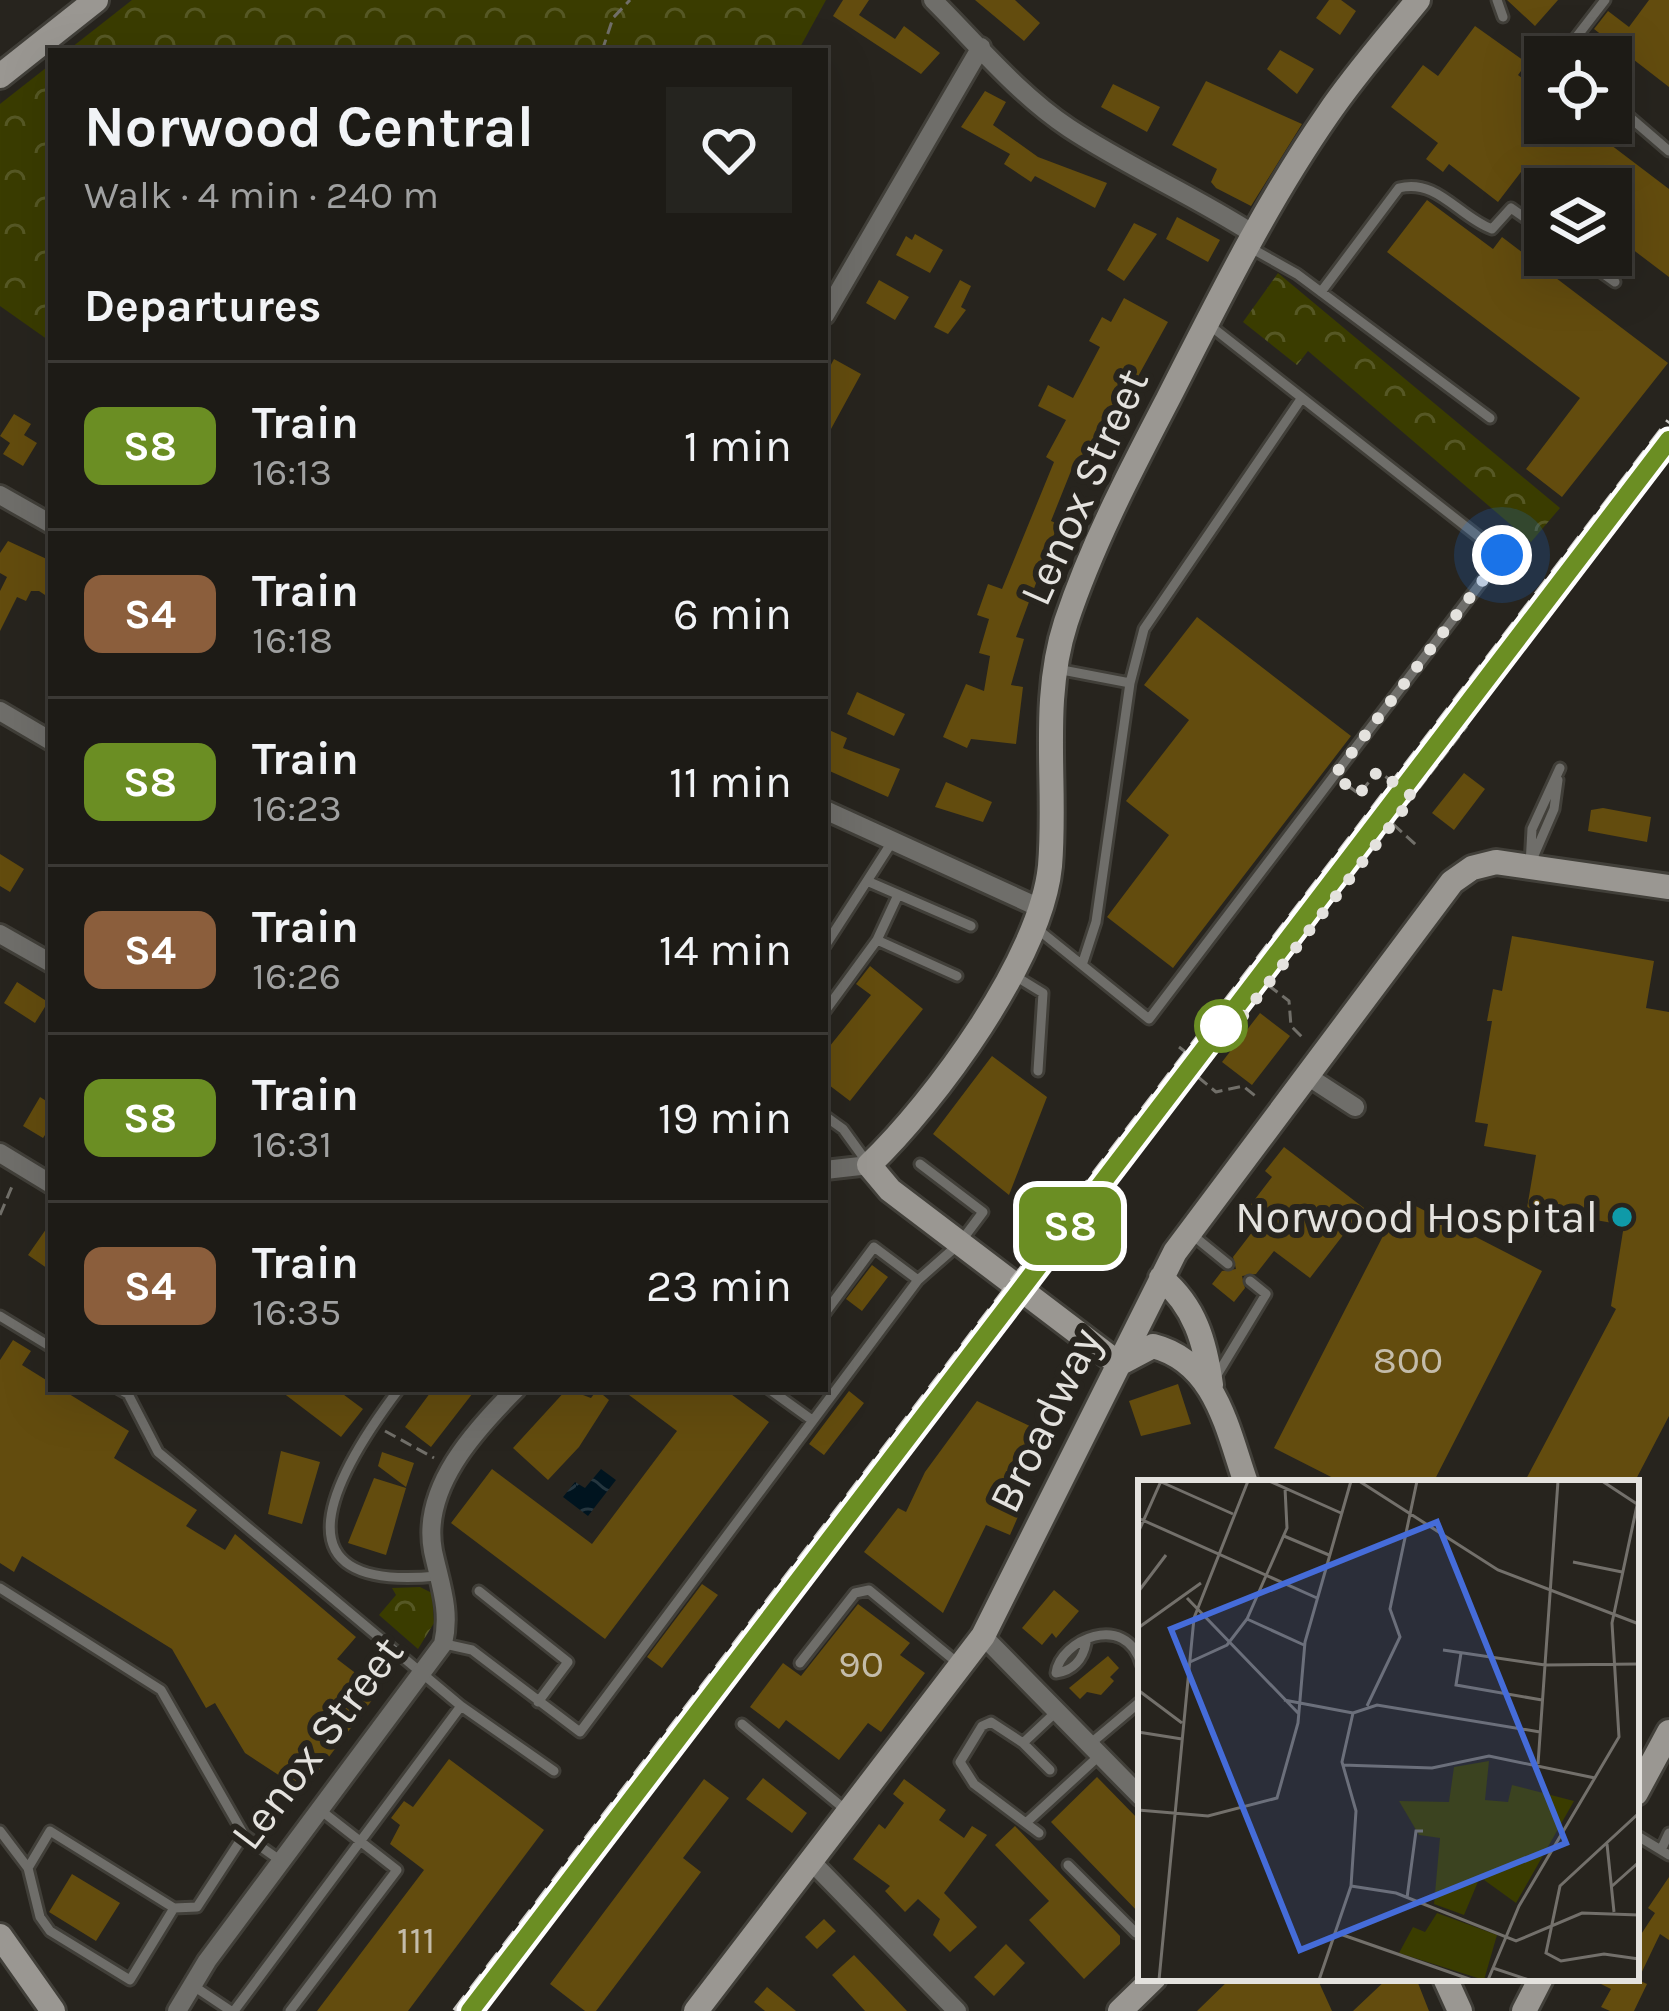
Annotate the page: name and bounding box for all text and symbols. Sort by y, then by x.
map controls [1524,36,1632,276]
button: locate [1524,36,1632,144]
button: heart [666,87,792,213]
text: Norwood Central [84,94,534,160]
button: layers [1524,168,1632,276]
text: Walk · 4 min · 240 m [84,172,439,218]
text: Departures [84,280,321,332]
street label: Lenox Street [1009,361,1159,613]
text: Train [252,397,359,449]
text: 1 min [684,420,792,472]
text: S8 [123,421,177,471]
text: 16:13 [252,449,332,495]
your location [1472,525,1532,585]
text: Train [252,565,359,617]
text: 6 min [673,588,792,640]
text: S4 [124,589,176,639]
text: 16:18 [252,617,333,663]
text: Train [252,733,359,785]
text: 11 min [669,756,792,808]
text: S8 [123,757,177,807]
text: 16:23 [252,785,342,831]
text: Train [252,901,359,953]
text: 14 min [659,924,792,976]
text: S4 [124,925,176,975]
text: 16:26 [252,953,341,999]
unlabelled marker [1196,1001,1246,1051]
text: Train [252,1069,359,1121]
text: 19 min [658,1092,792,1144]
text: S8 [123,1093,177,1143]
text: 16:31 [252,1121,332,1167]
line badge: S8 [1016,1187,1124,1265]
place label: Norwood Hospital [1235,1191,1598,1243]
text: S8 [1043,1201,1097,1251]
marker: Norwood Hospital [1609,1204,1635,1230]
text: Train [252,1237,359,1289]
text: 23 min [646,1260,792,1312]
text: S4 [124,1261,176,1311]
text: 16:35 [252,1289,341,1335]
street label: Broadway [978,1319,1113,1521]
house number: 800 [1373,1337,1443,1383]
inset map [1138,1480,1639,1981]
street label: Lenox Street [220,1626,414,1860]
house number: 90 [838,1641,884,1687]
house number: 111 [397,1917,435,1963]

